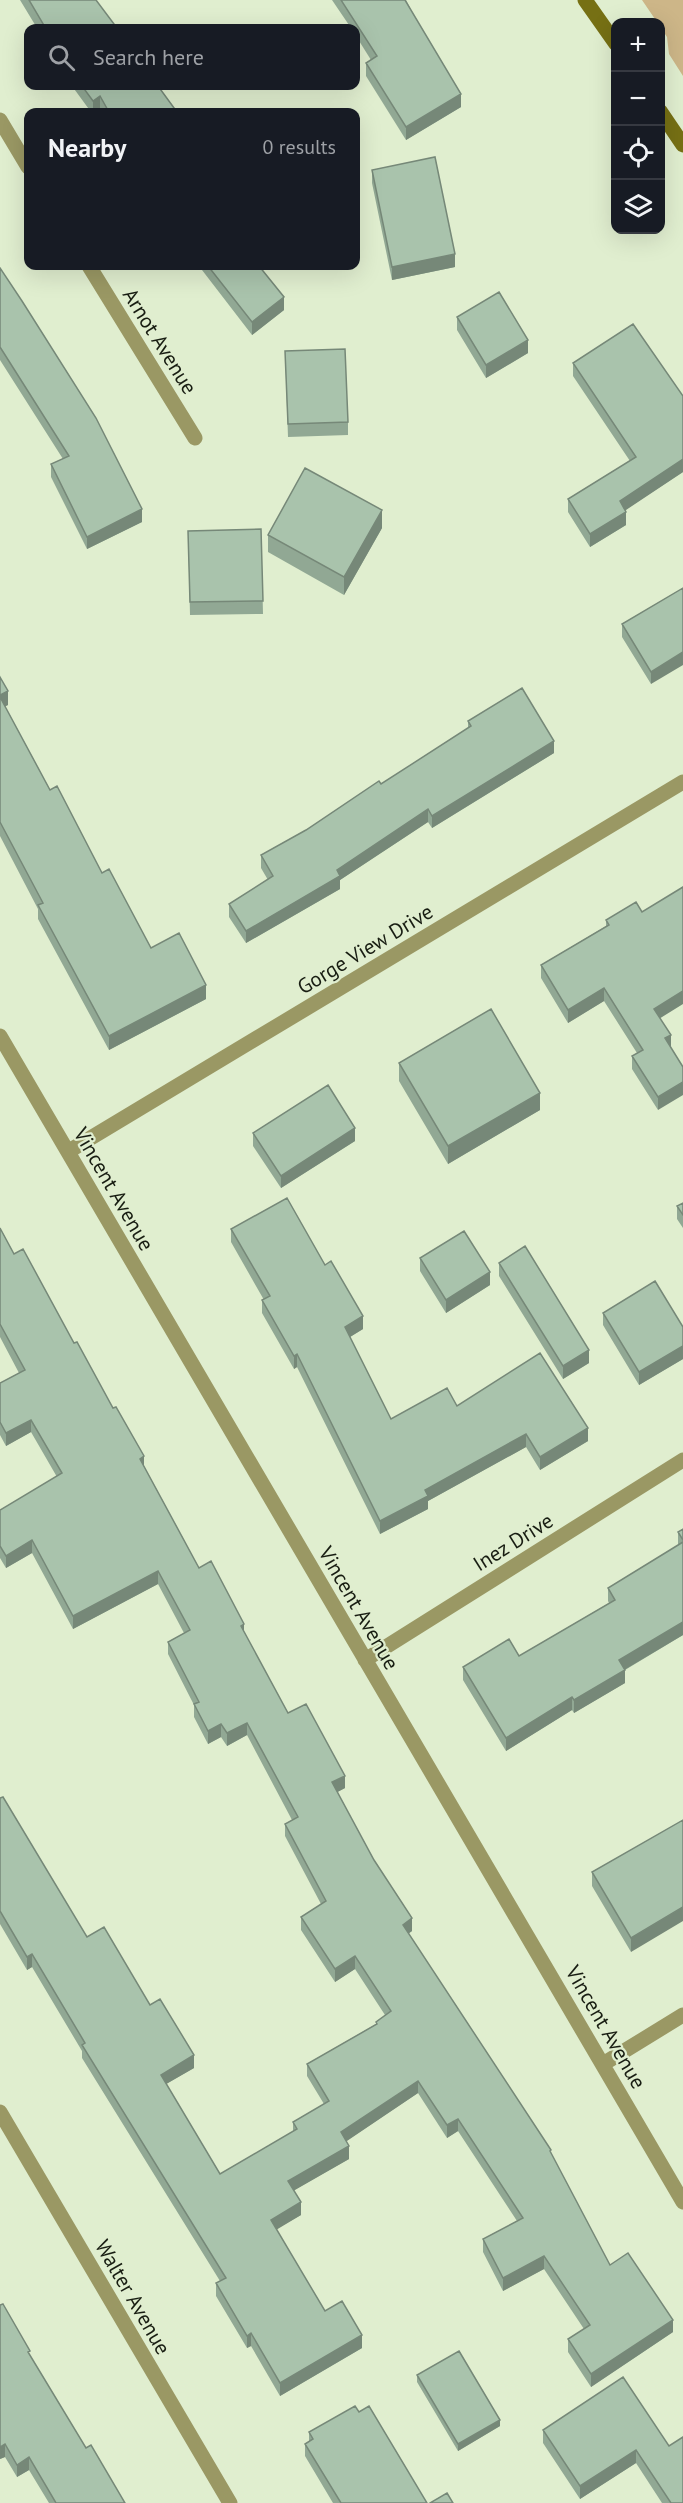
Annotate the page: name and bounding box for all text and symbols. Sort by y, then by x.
map controls [611,18,665,234]
button: + [611,18,665,72]
search box [24,24,360,90]
icon: search [45,41,78,74]
text: Search here [93,43,204,71]
button: − [611,72,665,126]
button: locate [611,126,665,180]
text: Nearby [48,131,126,164]
text: 0 results [263,134,336,160]
button: layers [611,180,665,234]
street label: Arnot Avenue [117,283,203,399]
street label: Gorge View Drive [292,898,438,1000]
street label: Vincent Avenue [67,1122,160,1255]
street label: Inez Drive [468,1507,558,1577]
street label: Vincent Avenue [312,1541,405,1674]
street label: Vincent Avenue [559,1960,652,2093]
street label: Walter Avenue [89,2235,177,2359]

